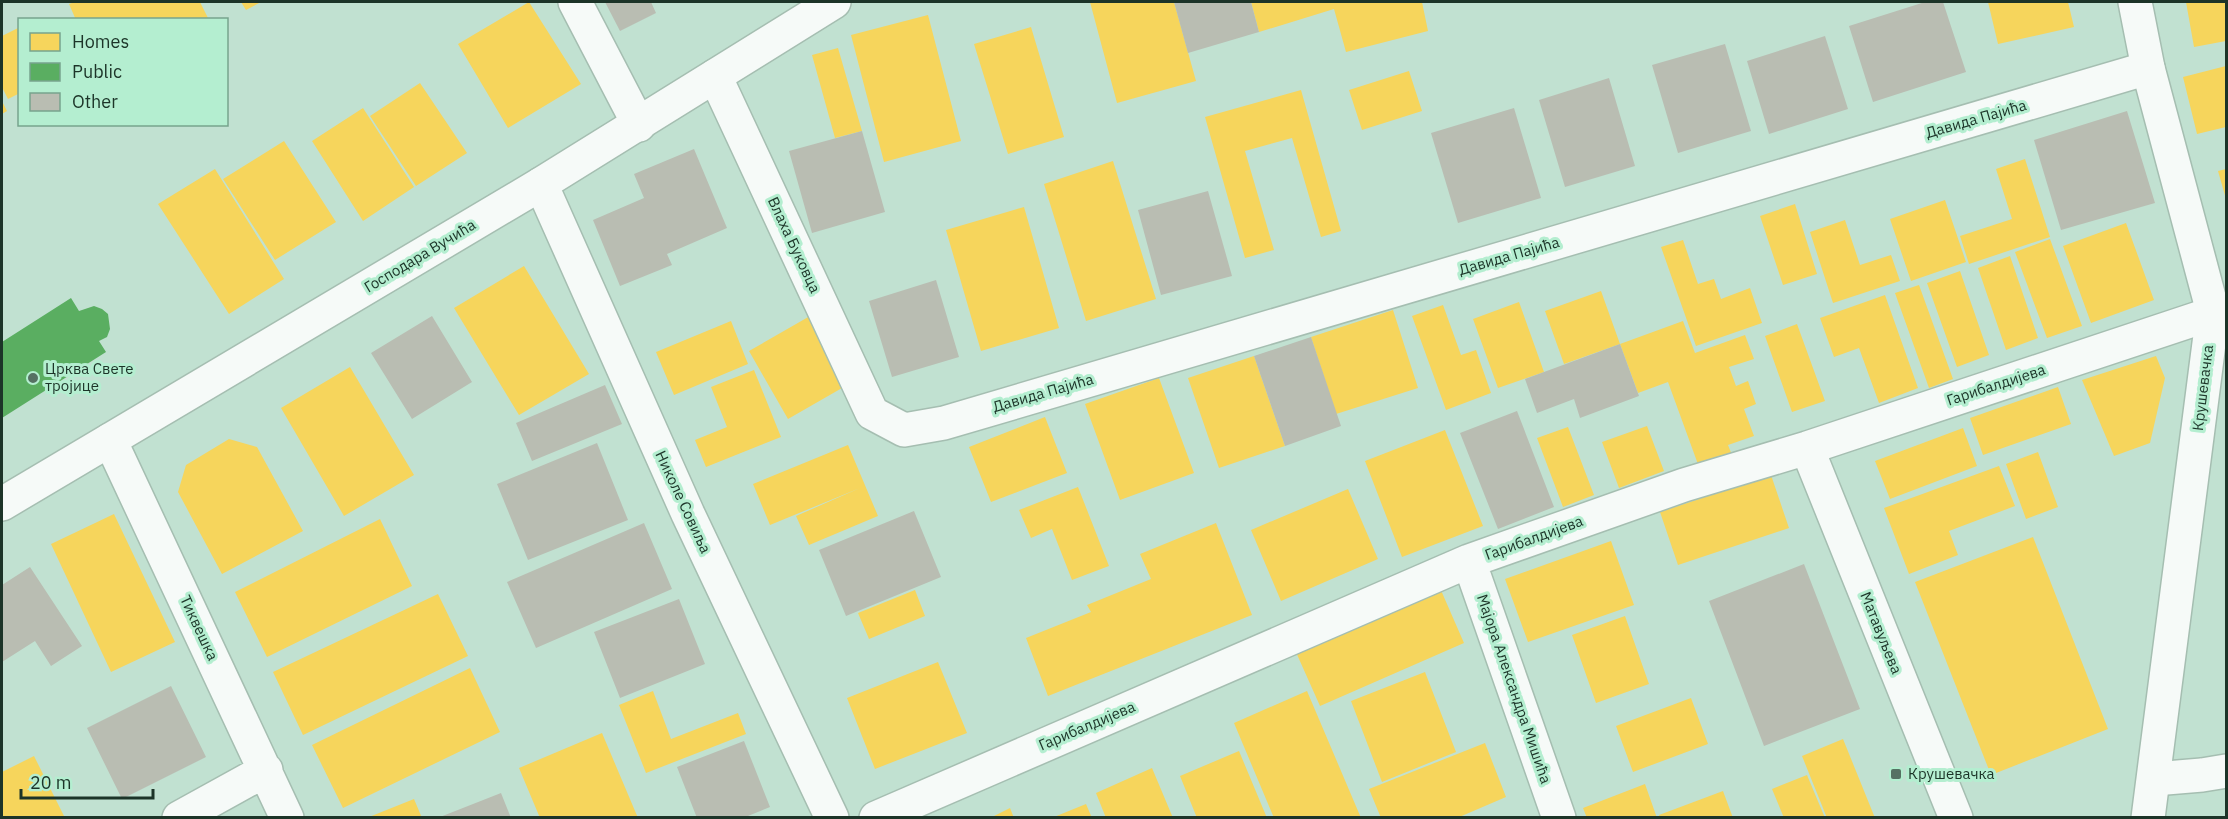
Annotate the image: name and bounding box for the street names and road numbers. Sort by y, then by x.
street label: Давида Пајића [1923,95,2028,142]
street label: Влаха Буковца [764,194,825,296]
street label: Господара Вучића [361,215,479,296]
street label: Давида Пајића [1456,232,1561,279]
street label: Крушевачка [2188,344,2217,432]
street label: Гарибалдијева [1944,360,2048,409]
street label: Давида Пајића [990,369,1095,416]
street label: Николе Совиља [651,447,716,556]
street label: Гарибалдијева [1482,511,1585,564]
street label: Матавуљева [1856,589,1907,677]
street label: Тиквешка [176,592,223,663]
street label: Мајора Александра Мишића [1473,592,1556,786]
street label: Гарибалдијева [1036,697,1138,754]

